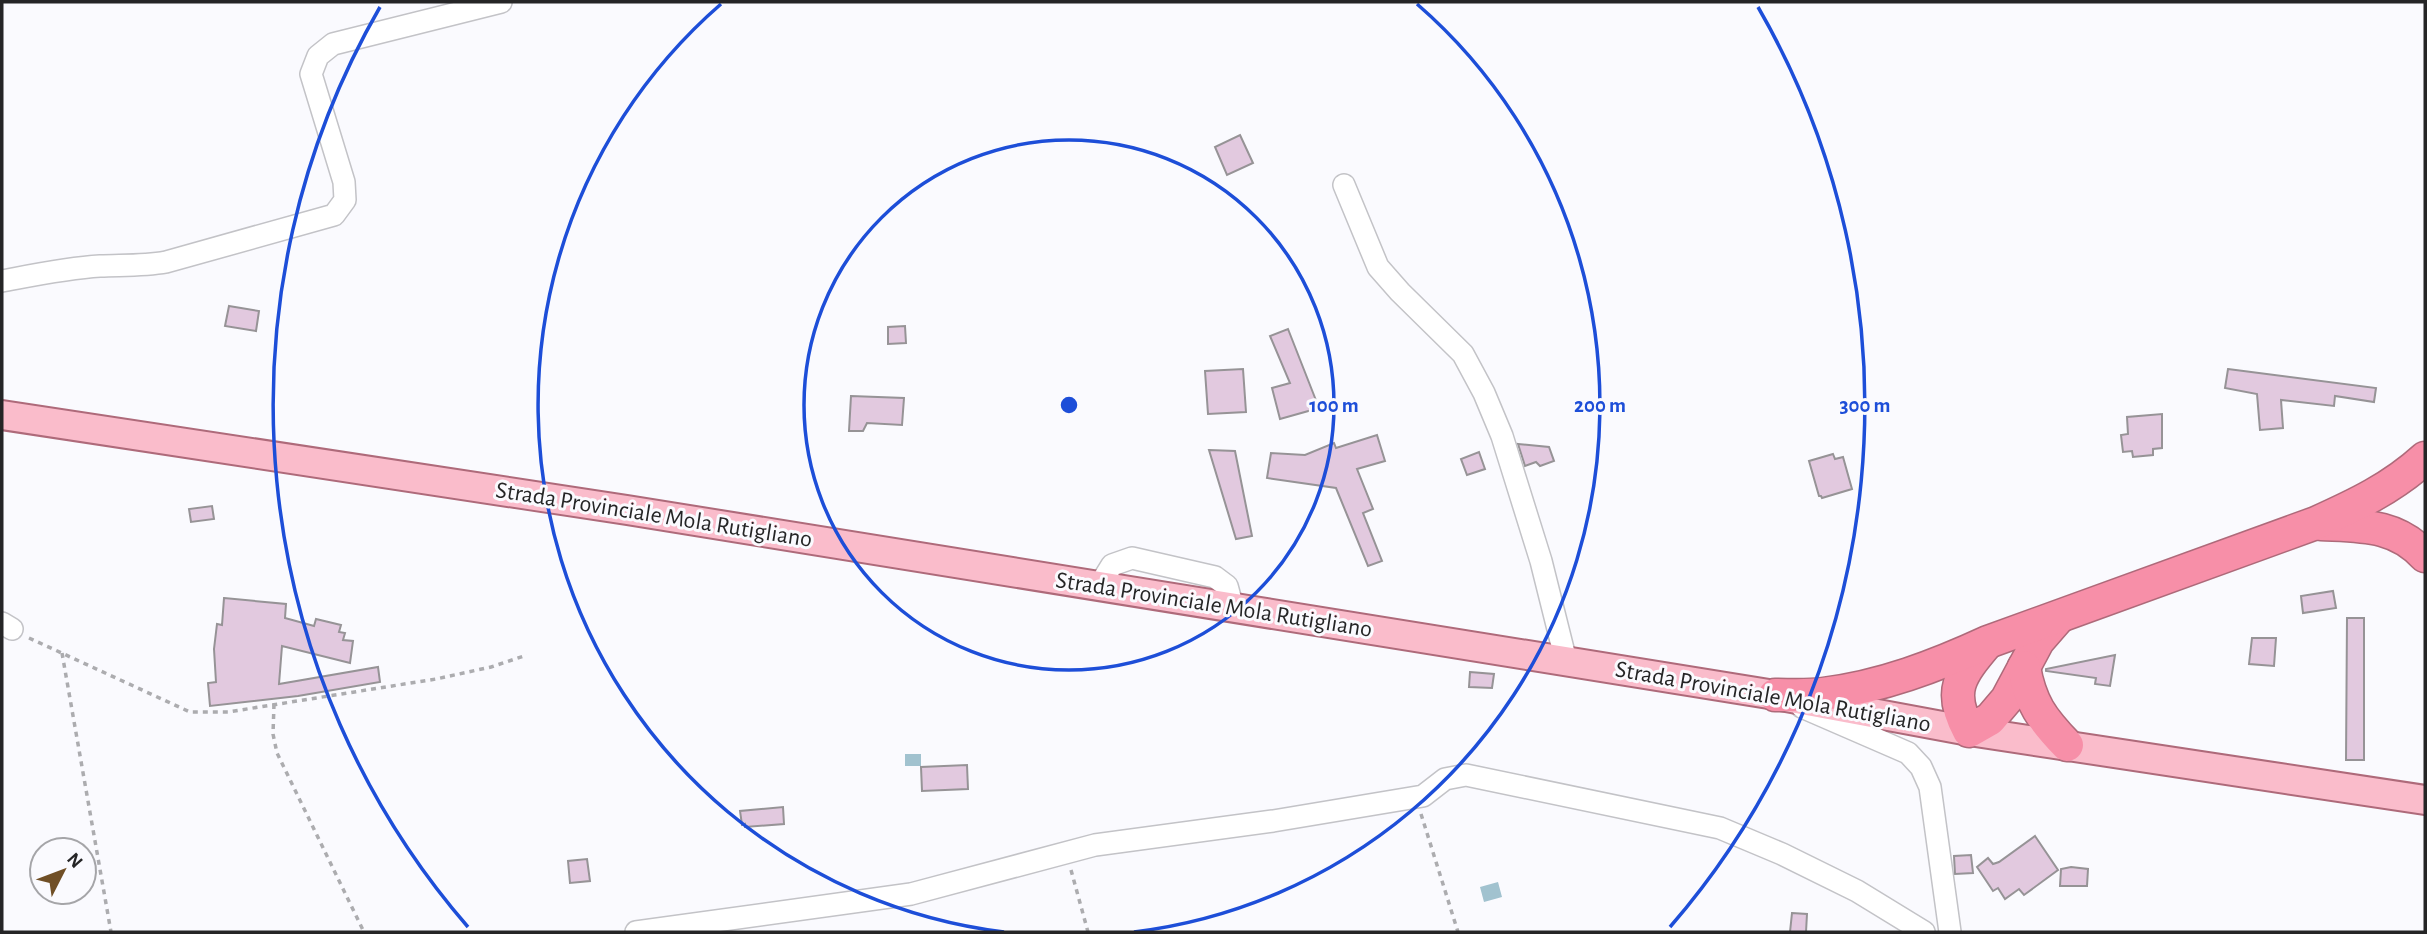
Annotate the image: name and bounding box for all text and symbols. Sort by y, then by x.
centre of rings [1057,393,1081,417]
text: 100 m [1309,395,1359,416]
text: 200 m [1574,395,1626,416]
text: 300 m [1839,395,1891,416]
street label: Strada Provinciale Mola Rutigliano [494,478,814,552]
street label: Strada Provinciale Mola Rutigliano [1054,568,1374,642]
street label: Strada Provinciale Mola Rutigliano [1613,657,1933,737]
north arrow [28,836,98,906]
text: N [63,849,86,872]

